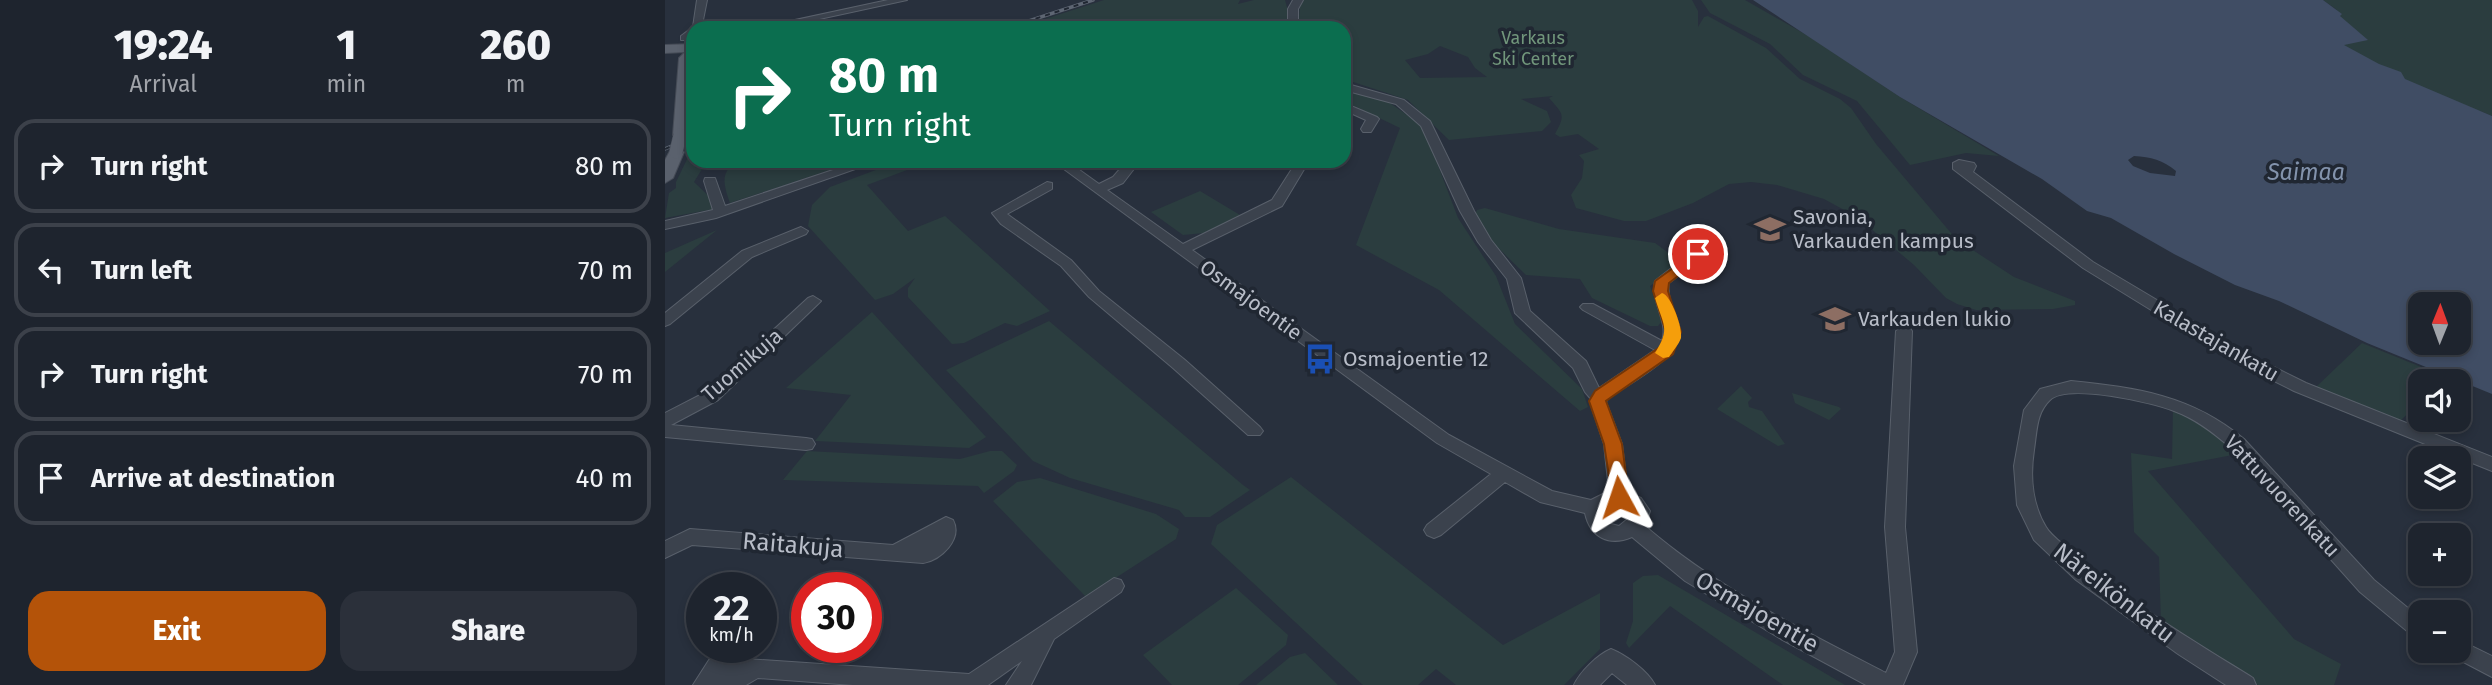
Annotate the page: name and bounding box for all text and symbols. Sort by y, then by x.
text: 19:24 [114,20,213,70]
text: 1 [336,20,356,70]
text: 260 [480,20,551,70]
park label: Varkaus Ski Center [1492,27,1574,70]
text: 80 m [829,46,939,105]
icon: right [714,49,805,140]
text: Arrival [130,70,197,98]
text: min [327,70,366,98]
text: m [506,70,525,98]
text: Turn right [829,106,971,144]
icon: right [32,147,70,185]
text: Turn right [91,151,208,182]
text: 80 m [575,151,633,182]
water label: Saimaa [2266,158,2345,186]
place label: Savonia, Varkauden kampus [1793,204,1974,254]
school or university icon: Savonia, Varkauden kampus [1753,212,1787,246]
pin [1668,224,1728,284]
icon: arrive [1679,235,1717,273]
icon: left [32,251,70,289]
street label: Osmajoentie [1195,254,1307,346]
text: Turn left [91,255,192,286]
text: 70 m [578,255,633,286]
north arrow [2408,292,2471,355]
map controls [2408,292,2471,663]
street label: Kalastajankatu [2149,295,2283,387]
school or university icon: Varkauden lukio [1818,302,1852,336]
place label: Varkauden lukio [1858,306,2012,332]
street label: Tuomikuja [696,323,788,407]
bus stop icon: Osmajoentie 12 [1303,342,1337,376]
place label: Osmajoentie 12 [1343,346,1488,372]
icon: right [32,355,70,393]
text: Turn right [91,359,208,390]
text: 70 m [578,359,633,390]
button: sound [2408,369,2471,432]
street label: Vattuvuorenkatu [2219,430,2345,562]
button: layers [2408,446,2471,509]
icon: arrive [32,459,70,497]
position arrow [1582,460,1656,534]
text: Arrive at destination [91,463,335,494]
text: 40 m [575,463,633,494]
button: + [2408,523,2471,586]
street label: Raitakuja [741,527,845,563]
street label: Näreikönkatu [2048,537,2180,649]
street label: Osmajoentie [1690,565,1824,659]
speed limit sign: 30 [791,572,882,663]
text: 22 [713,587,750,629]
button: Exit [28,591,326,671]
button: Share [340,591,637,671]
button: − [2408,600,2471,663]
text: km/h [709,624,754,646]

